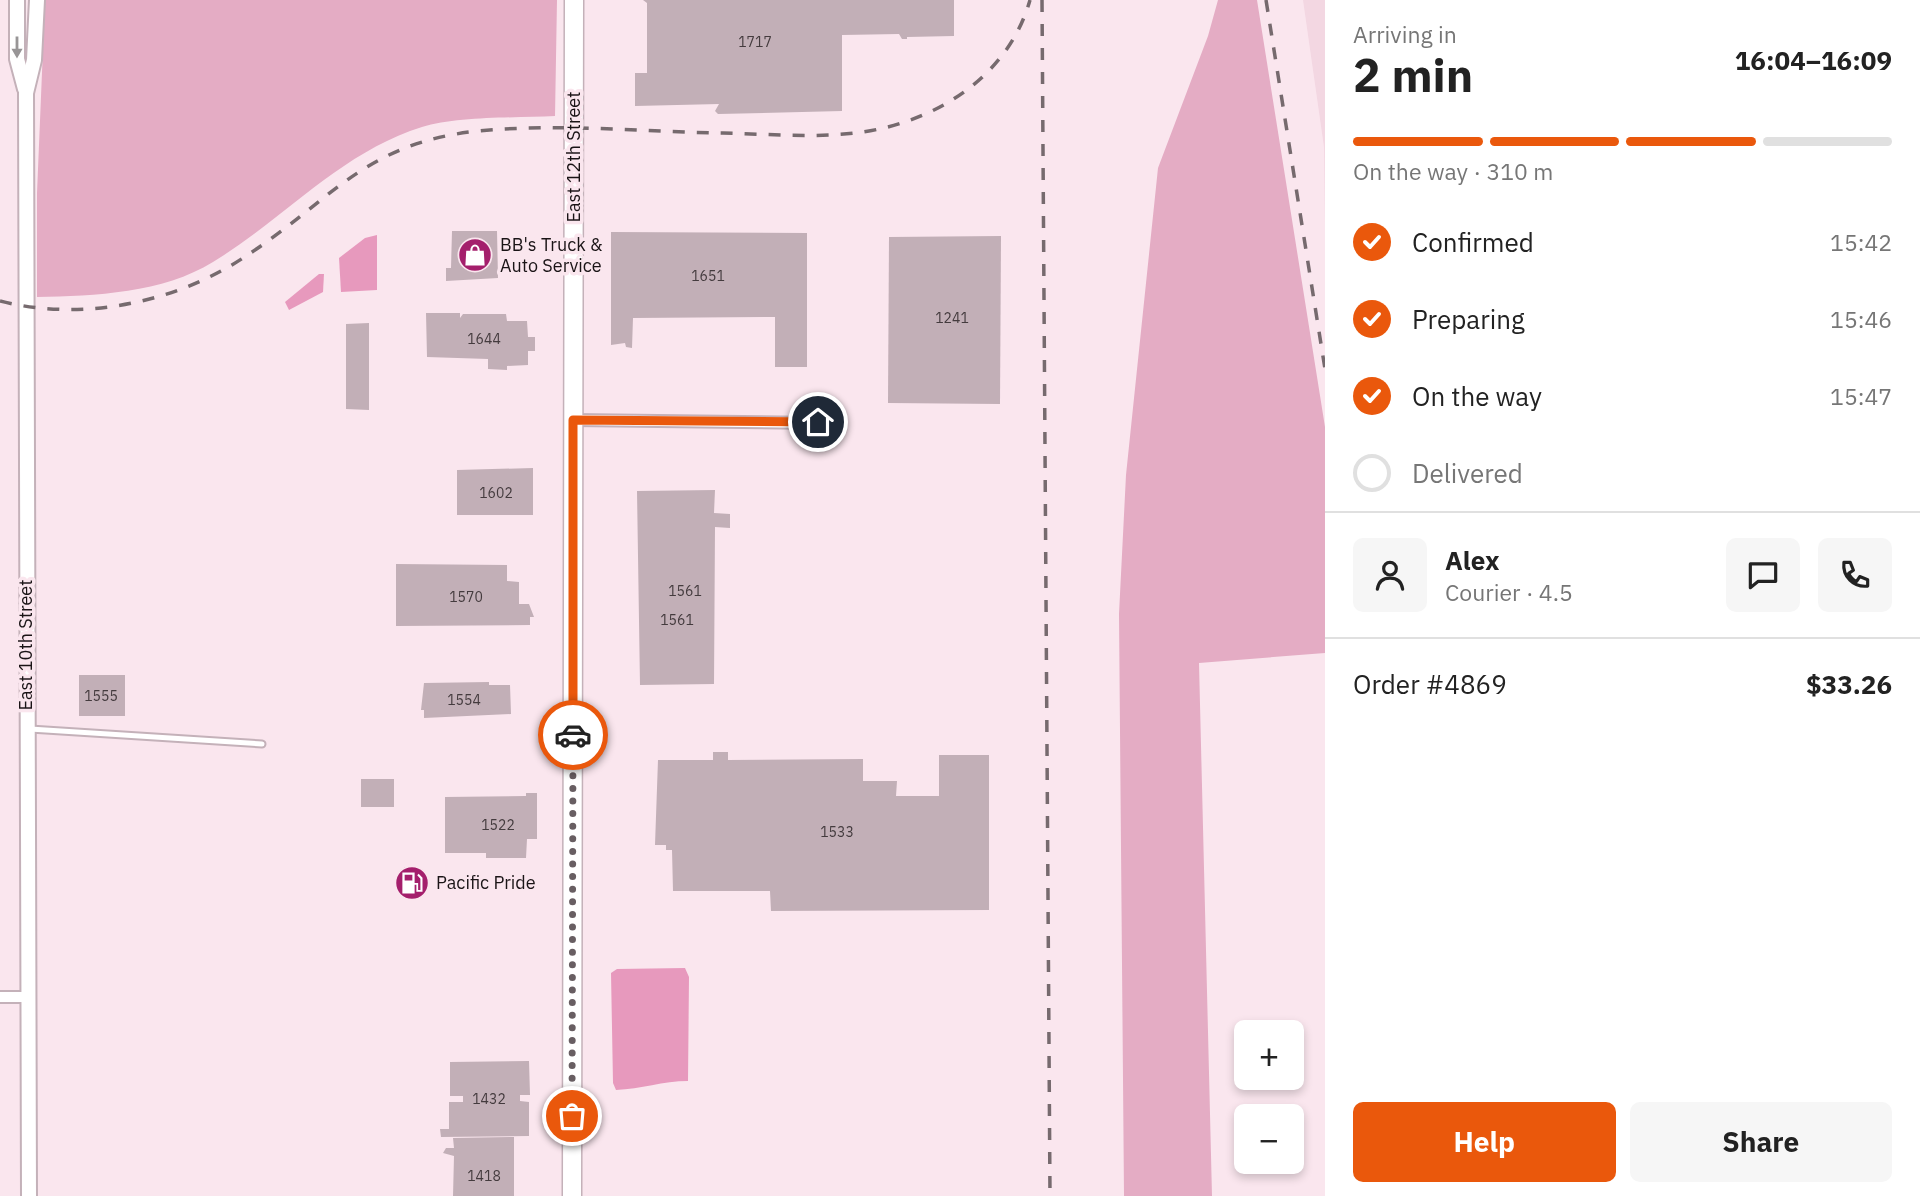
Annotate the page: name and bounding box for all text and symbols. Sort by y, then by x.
text: Arriving in [1353,19,1457,49]
house number: 1717 [738,33,772,51]
one-way arrow [11,36,23,58]
text: 16:04–16:09 [1735,43,1892,77]
text: 2 min [1353,45,1473,105]
street label: East 12th Street [562,91,585,223]
text: On the way · 310 m [1353,156,1553,186]
icon: check [1353,223,1391,261]
text: Confirmed [1412,225,1534,259]
text: 15:42 [1830,227,1892,257]
place label: BB's Truck & Auto Service [500,233,603,277]
shop icon: BB's Truck & Auto Service [456,236,494,274]
house number: 1651 [691,267,725,285]
icon: check [1353,300,1391,338]
text: Preparing [1412,302,1525,336]
text: 15:46 [1830,304,1892,334]
house number: 1241 [935,309,969,327]
house number: 1644 [467,330,501,348]
icon: check [1353,377,1391,415]
text: On the way [1412,379,1542,413]
text: 15:47 [1830,381,1892,411]
pin [788,392,848,452]
icon: home [799,403,837,441]
text: Delivered [1412,456,1523,490]
house number: 1602 [479,484,513,502]
button: person [1353,538,1427,612]
button: chat [1726,538,1800,612]
button: phone [1818,538,1892,612]
text: Alex [1445,543,1499,577]
text: Courier · 4.5 [1445,577,1573,607]
street label: East 10th Street [14,579,37,711]
house number: 1561 [668,582,702,600]
house number: 1570 [449,588,483,606]
house number: 1561 [660,611,694,629]
text: Order #4869 [1353,667,1507,701]
text: $33.26 [1806,667,1892,701]
house number: 1555 [84,687,118,705]
house number: 1554 [447,691,481,709]
courier [538,700,608,770]
icon: car [554,716,592,754]
house number: 1522 [481,816,515,834]
house number: 1533 [820,823,854,841]
fuel station icon: Pacific Pride [393,864,431,902]
place label: Pacific Pride [436,871,536,894]
map controls [1234,1020,1304,1174]
button: + [1234,1020,1304,1090]
pin [542,1086,602,1146]
house number: 1432 [472,1090,506,1108]
icon: bag [553,1097,591,1135]
button: Help [1353,1102,1616,1182]
button: Share [1630,1102,1892,1182]
button: − [1234,1104,1304,1174]
house number: 1418 [467,1167,501,1185]

